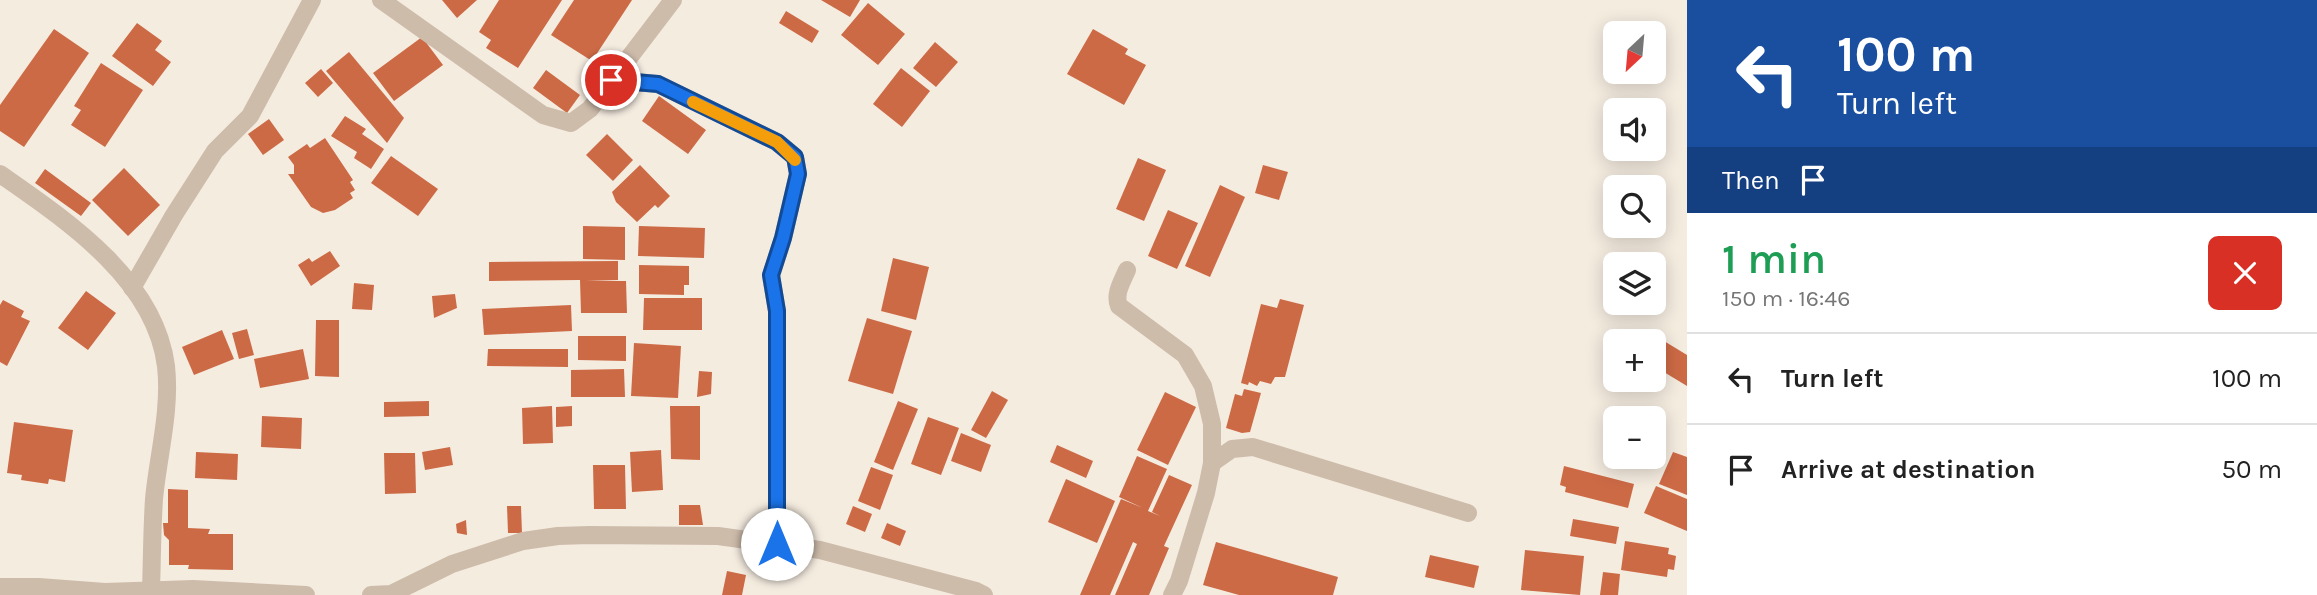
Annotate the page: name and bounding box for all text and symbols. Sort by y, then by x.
north arrow [1603,21,1666,84]
map controls [1603,21,1666,469]
text: 100 m [1837,26,1975,83]
icon: left [1722,28,1813,119]
pin [581,50,641,110]
icon: arrive [592,61,630,99]
text: Turn left [1837,85,1957,122]
button: sound [1603,98,1666,161]
icon: arrive [1794,161,1832,199]
text: Then [1722,165,1780,196]
button: search [1603,175,1666,238]
text: 1 min [1722,234,1826,284]
button: close [2208,236,2282,310]
button: layers [1603,252,1666,315]
text: 150 m · 16:46 [1722,285,1850,312]
button: + [1603,329,1666,392]
icon: left [1722,360,1760,398]
text: Turn left [1781,363,1883,394]
text: 100 m [2212,363,2282,394]
button: − [1603,406,1666,469]
icon: arrive [1722,451,1760,489]
text: Arrive at destination [1781,454,2035,485]
text: 50 m [2221,454,2282,485]
position arrow [740,507,814,581]

